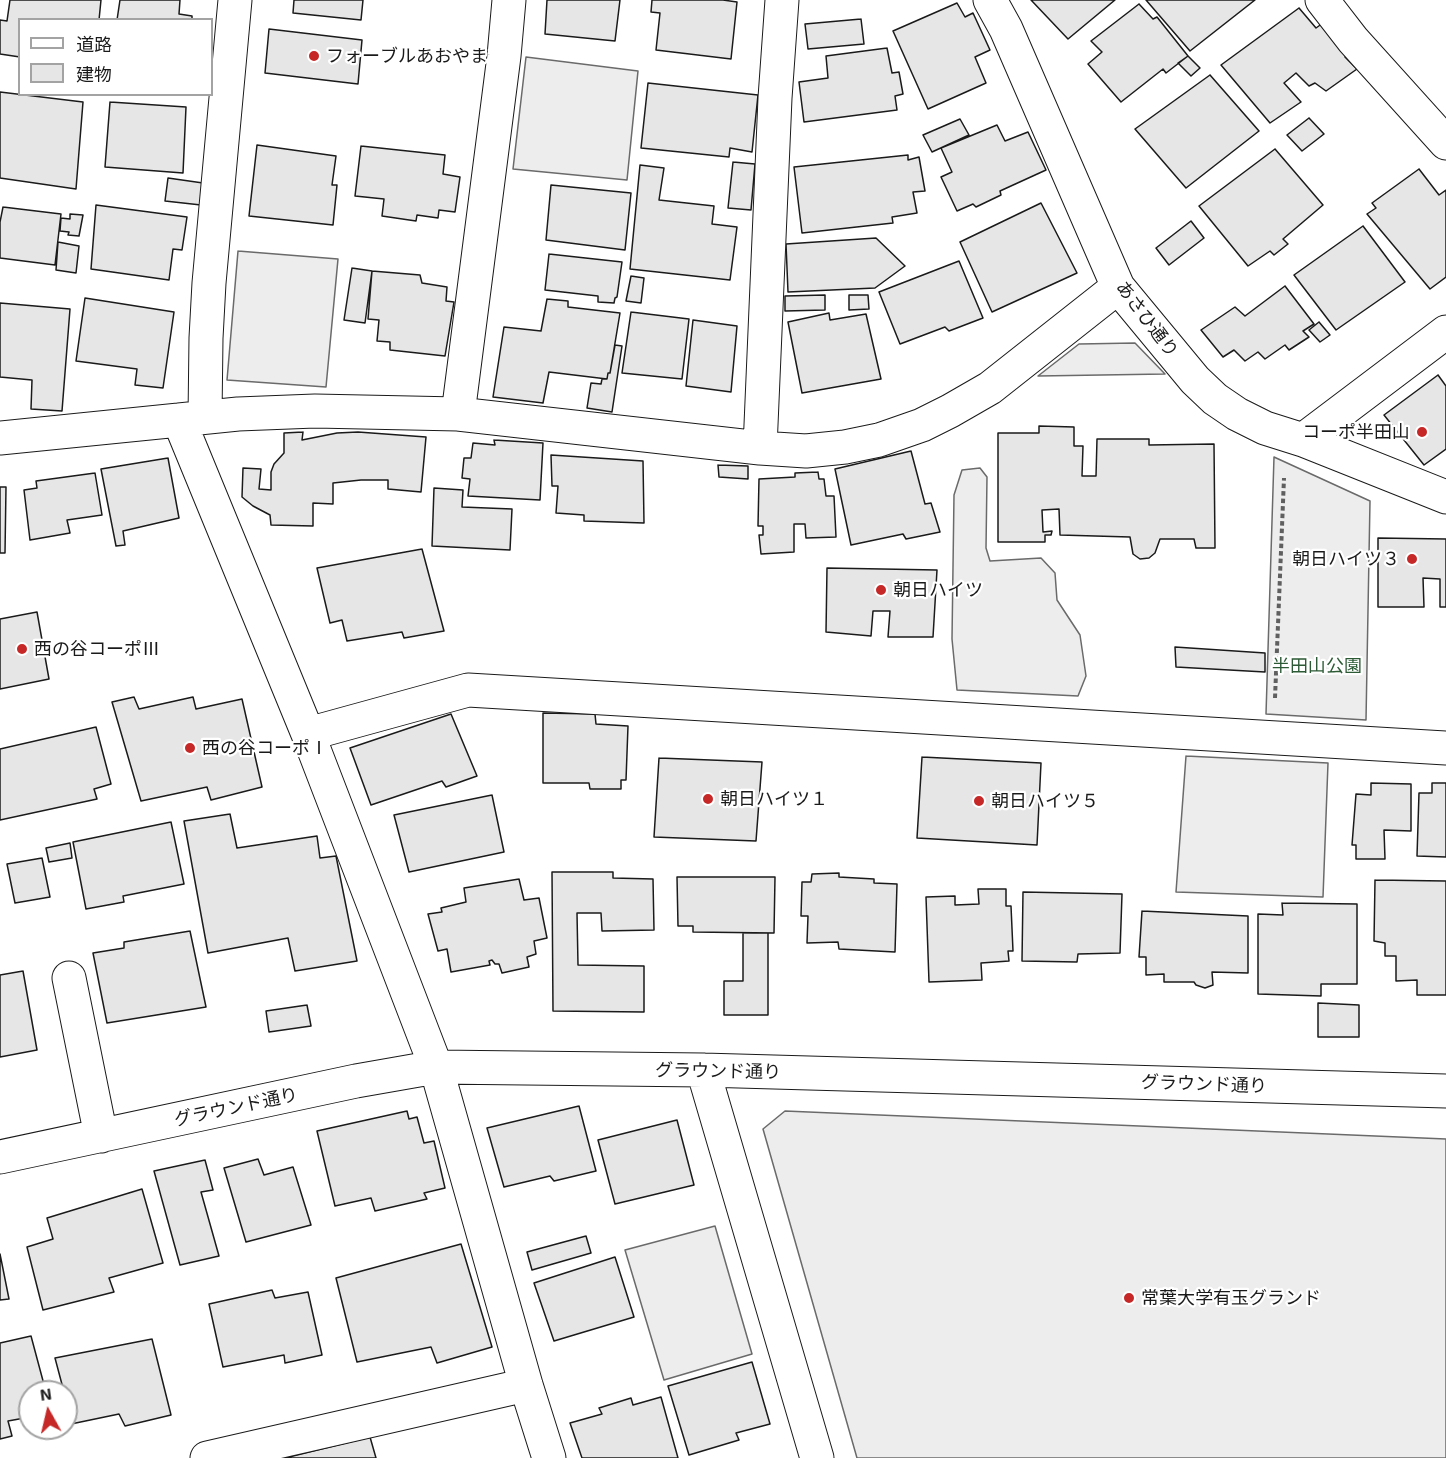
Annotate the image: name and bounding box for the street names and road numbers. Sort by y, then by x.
street label: あさひ通り [1111,277,1183,361]
street label: グラウンド通り [655,1059,781,1083]
street label: グラウンド通り [1141,1071,1267,1097]
street label: グラウンド通り [172,1083,300,1131]

